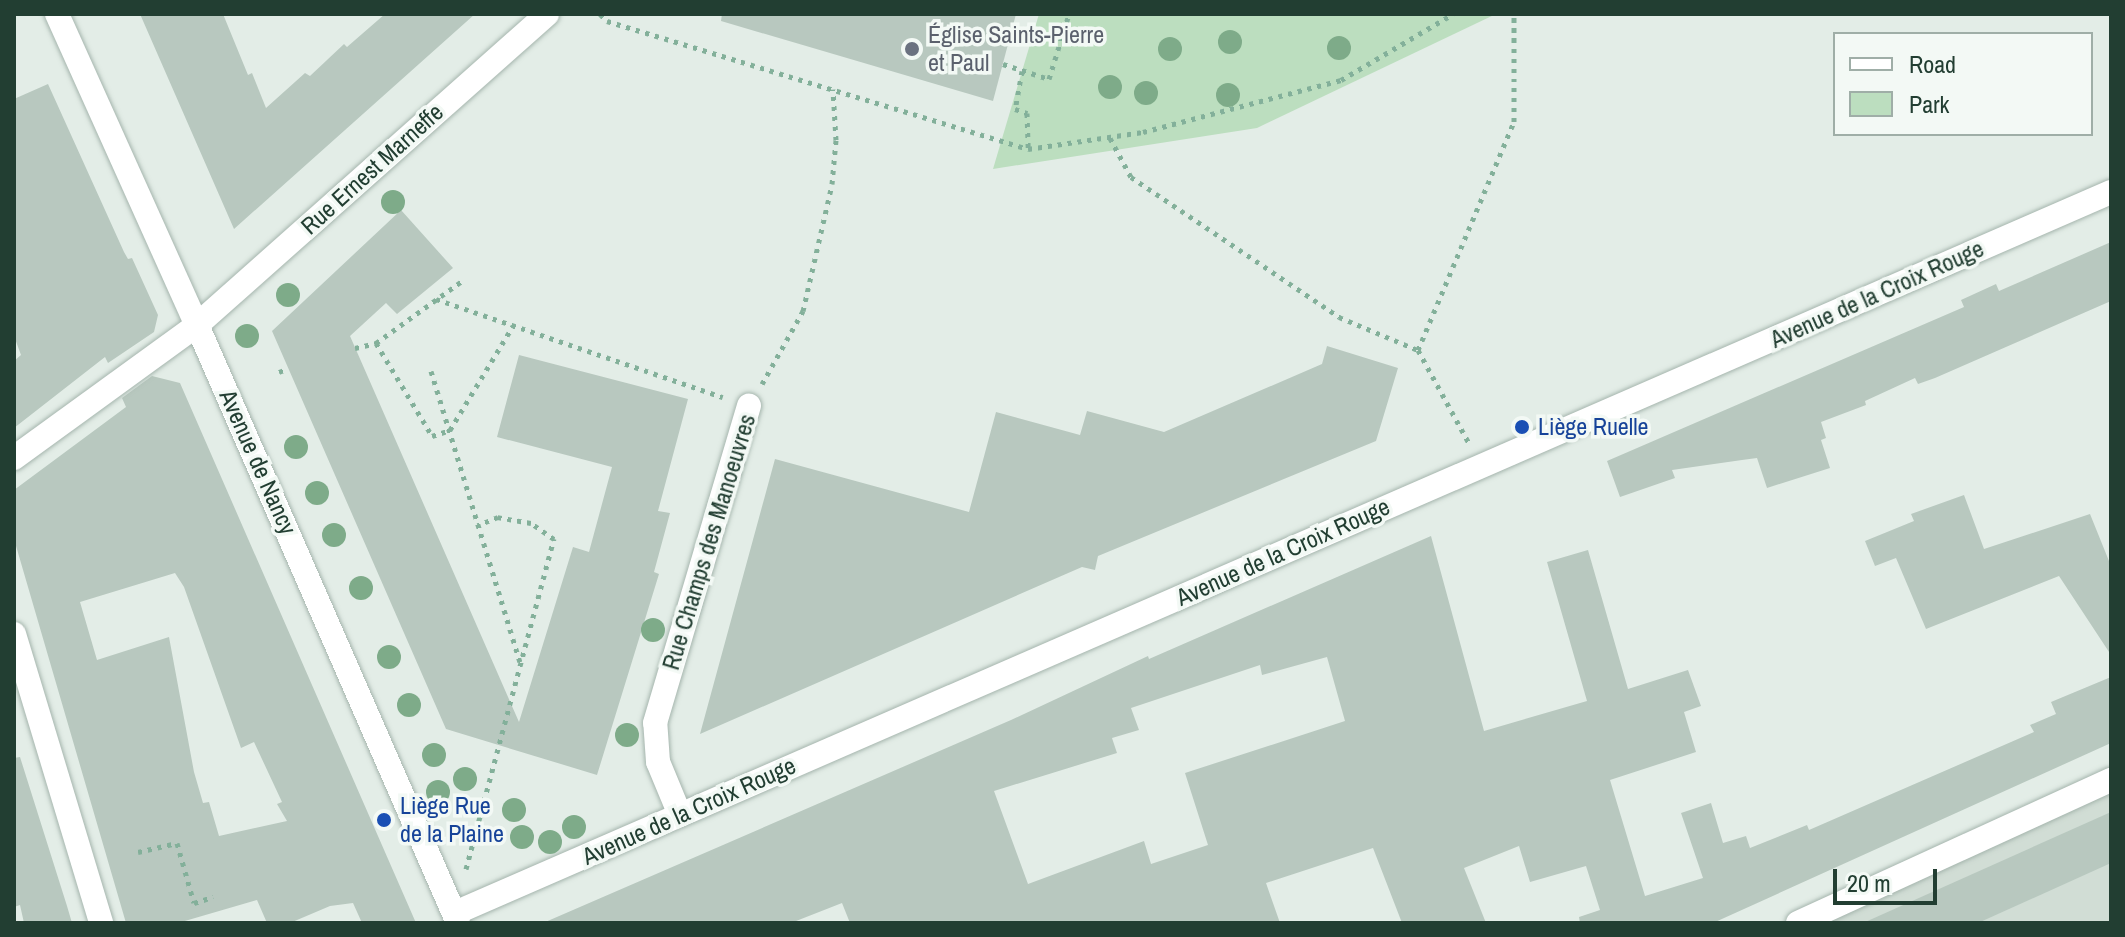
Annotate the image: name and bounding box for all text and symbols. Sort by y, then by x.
place label: Église Saints-Pierre et Paul [928,21,1104,77]
legend [1833,32,2093,136]
marker: Église Saints-Pierre et Paul [903,40,921,58]
text: Road [1909,48,1956,80]
text: Park [1909,88,1949,120]
street label: Rue Ernest Marneffe [295,98,449,240]
street label: Avenue de la Croix Rouge [1766,234,1988,354]
street label: Avenue de Nancy [213,385,303,539]
street label: Rue Champs des Manoeuvres [656,411,762,673]
place label: Liège Ruelle [1538,413,1648,441]
marker: Liège Ruelle [1513,418,1531,436]
street label: Avenue de la Croix Rouge [1172,492,1394,612]
street label: Avenue de la Croix Rouge [578,751,800,871]
place label: Liège Rue de la Plaine [400,792,504,848]
marker: Liège Rue de la Plaine [375,811,393,829]
scale bar [1837,853,1941,903]
text: 20 m [1847,867,1891,899]

